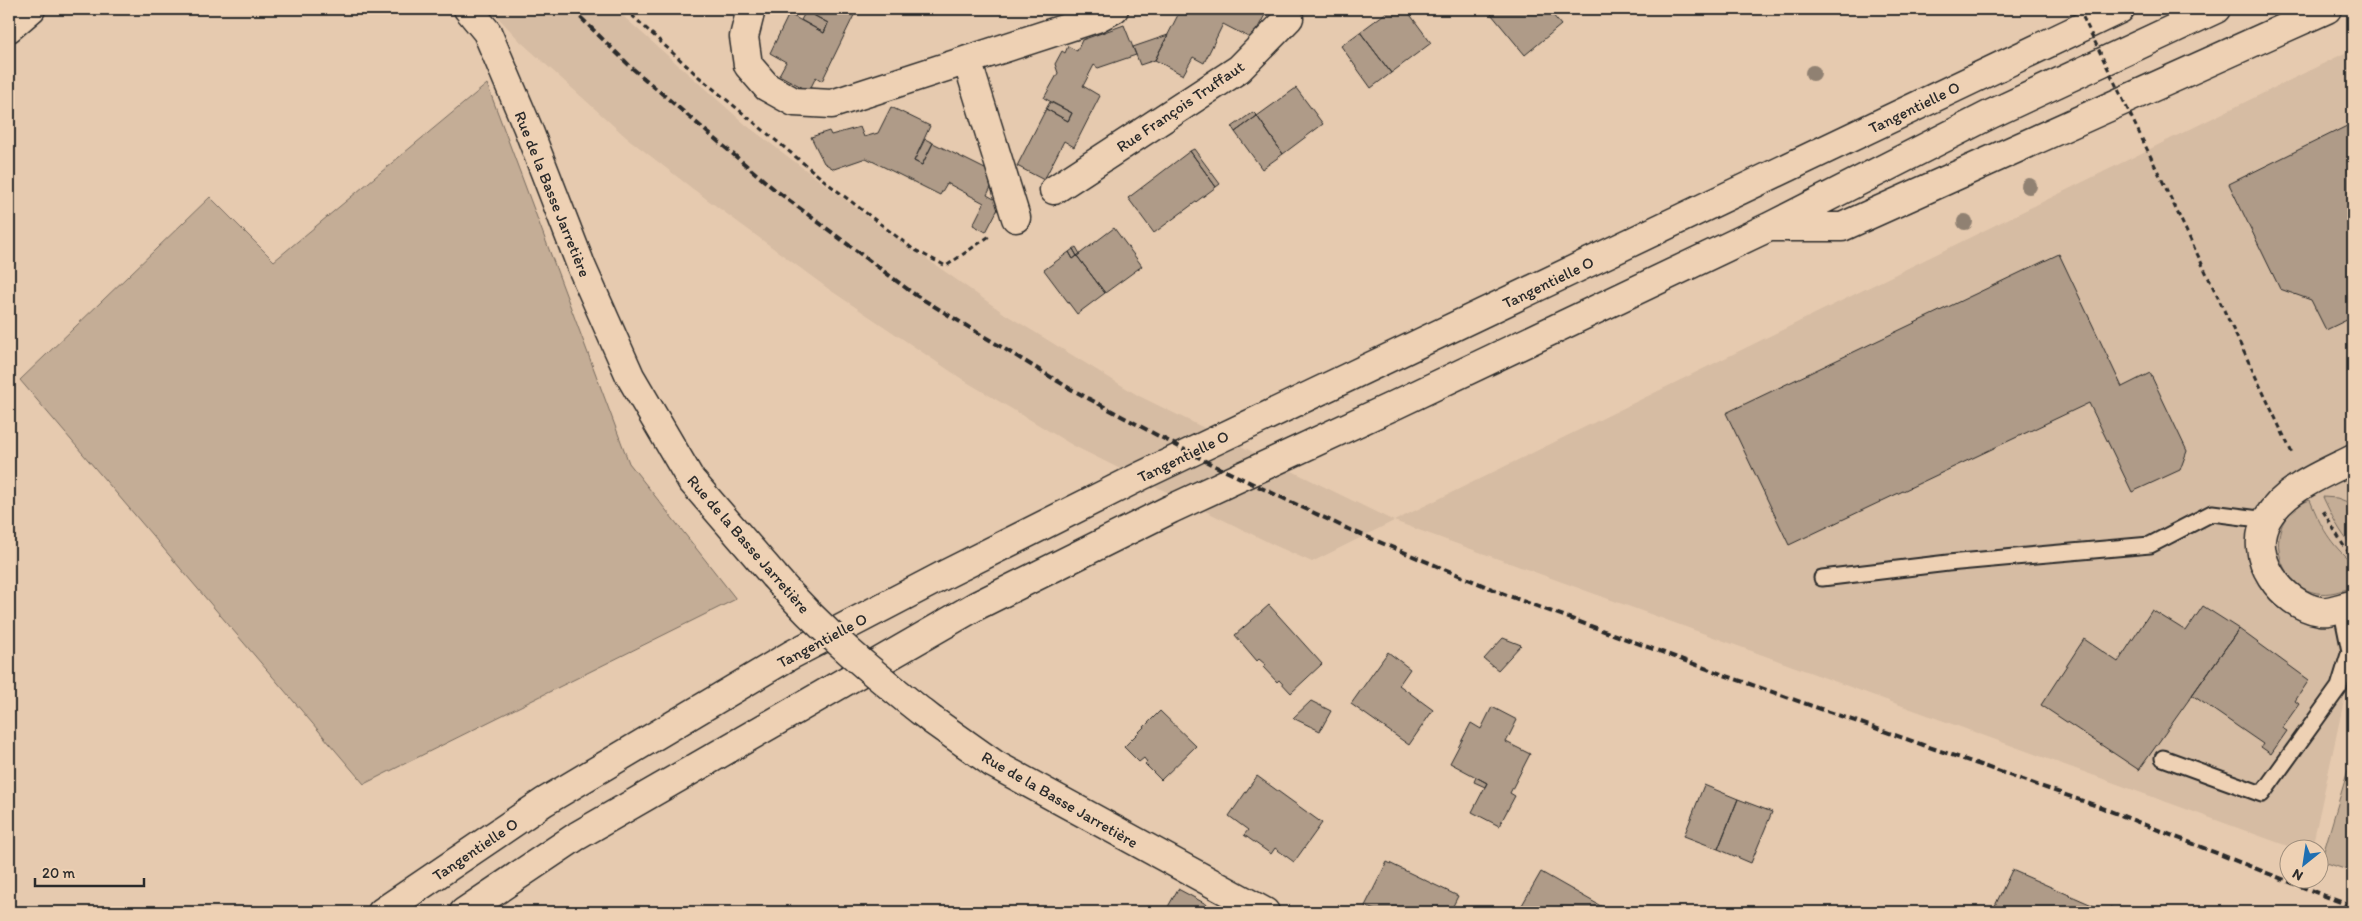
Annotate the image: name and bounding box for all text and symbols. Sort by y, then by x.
street label: Rue François Truffaut [1113,57,1248,156]
street label: Tangentielle O [1866,77,1963,138]
street label: Rue de la Basse Jarretière [511,108,595,280]
street label: Tangentielle O [1500,252,1597,313]
street label: Tangentielle O [1135,426,1232,487]
street label: Rue de la Basse Jarretière [683,471,814,617]
street label: Tangentielle O [774,609,870,672]
street label: Rue de la Basse Jarretière [978,747,1141,852]
street label: Tangentielle O [429,814,522,885]
north arrow [2280,838,2330,888]
scale bar [35,856,144,888]
text: 20 m [42,864,76,882]
text: N [2289,865,2306,885]

